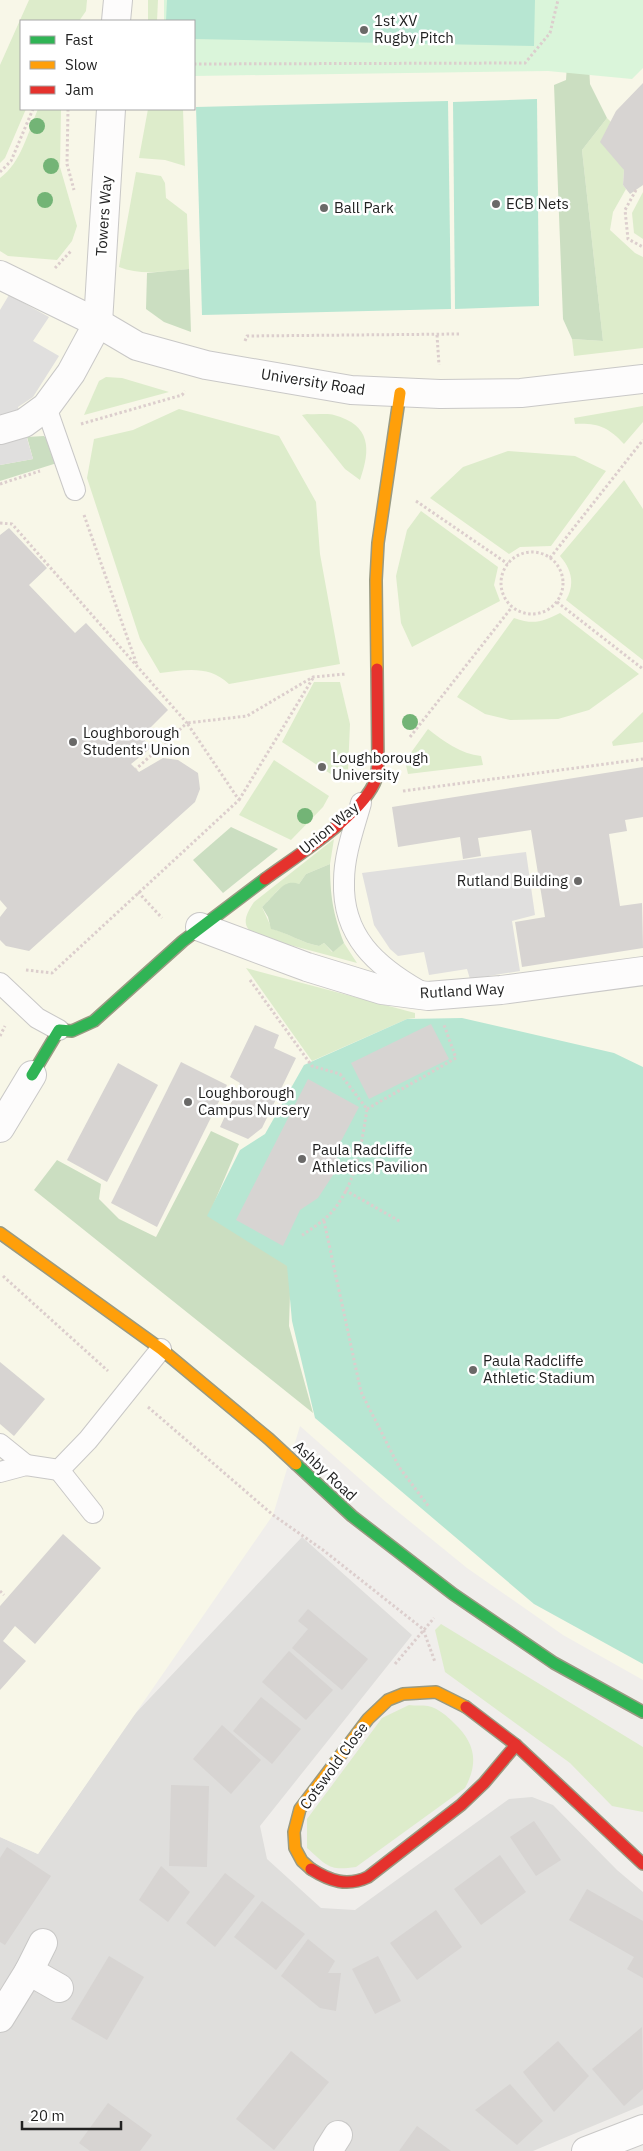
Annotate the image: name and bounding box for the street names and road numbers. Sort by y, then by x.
street label: Towers Way [91,175,116,257]
street label: University Road [260,364,367,399]
street label: Union Way [295,797,363,858]
street label: Rutland Way [419,979,505,1002]
street label: Ashby Road [290,1437,361,1505]
street label: Cotswold Close [295,1718,372,1813]

